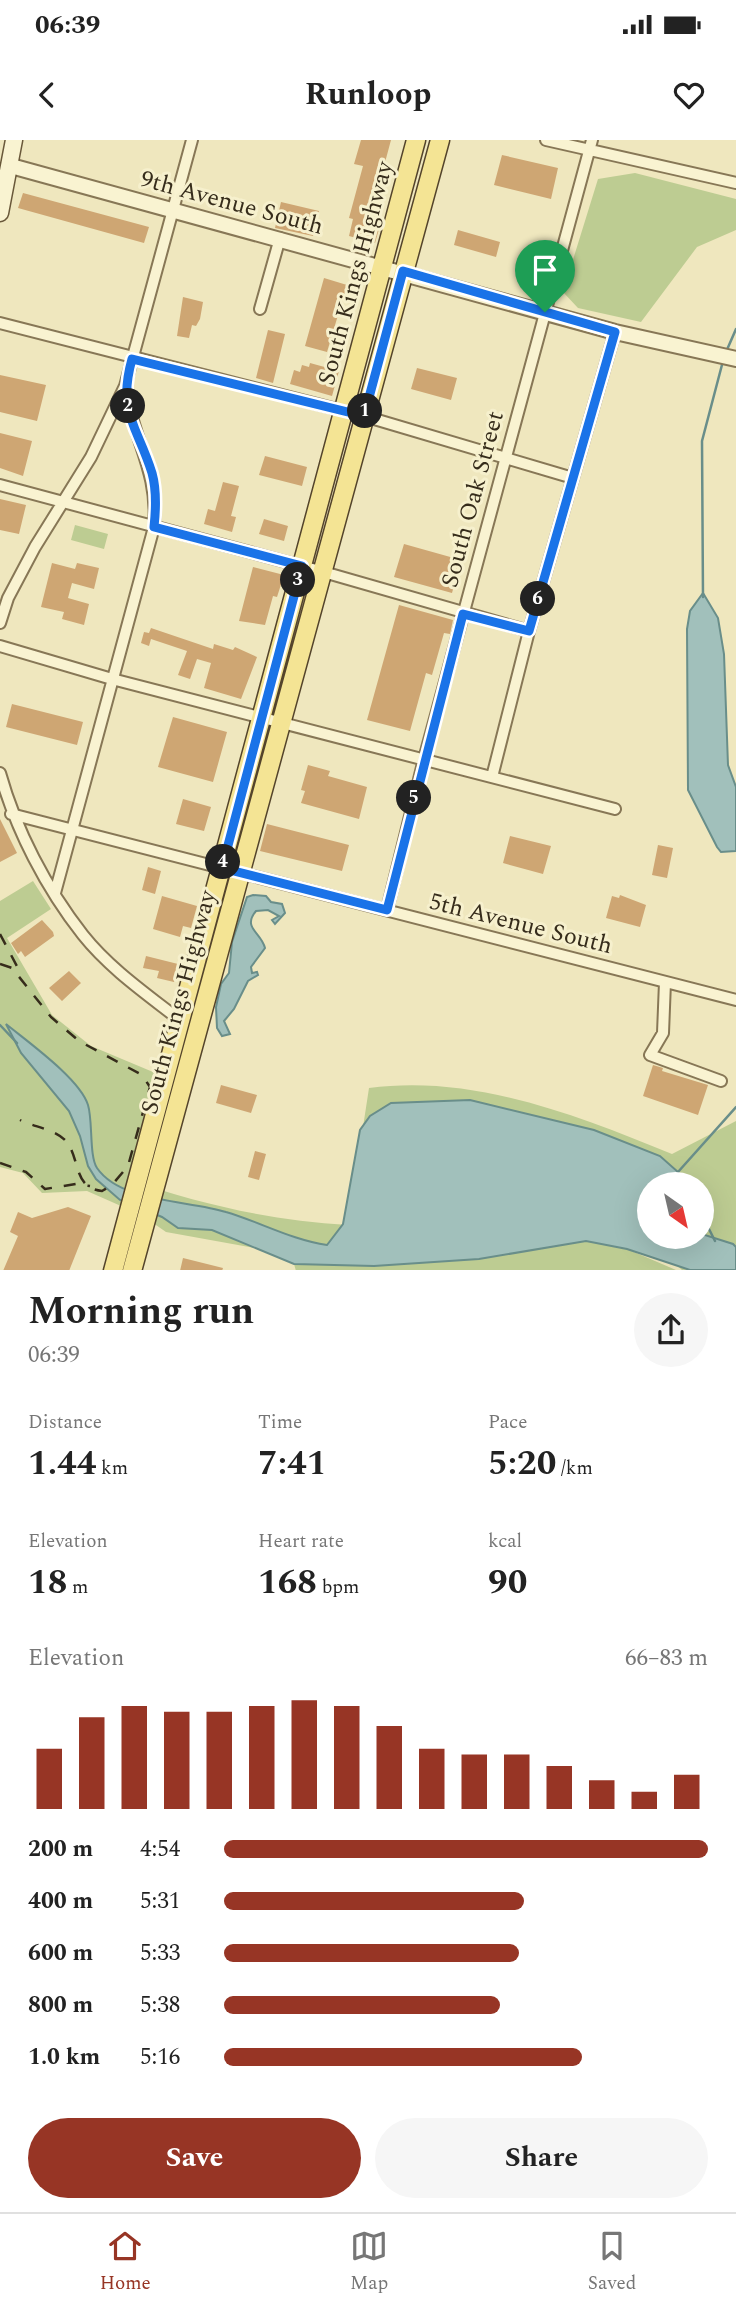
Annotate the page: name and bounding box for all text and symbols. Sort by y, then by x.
text: 06:39 [35,5,100,45]
text: Runloop [305,70,431,119]
icon: back [28,76,66,114]
icon: heart [670,76,708,114]
street label: South Kings Highway [309,156,404,389]
street label: 9th Avenue South [136,161,327,245]
pin [515,240,575,312]
icon: arrive [526,251,564,289]
pin: 2 [110,388,146,424]
text: 2 [122,391,133,420]
pin: 1 [348,394,382,428]
text: 1 [359,396,370,425]
street label: South Oak Street [432,407,514,592]
pin: 3 [280,562,316,598]
text: 3 [292,565,303,594]
pin: 6 [520,582,556,616]
text: 6 [532,584,543,613]
pin: 5 [396,780,432,816]
text: 5 [408,783,419,812]
pin: 4 [206,844,241,880]
text: 4 [217,847,228,876]
street label: 5th Avenue South [425,884,616,964]
street label: South Kings Highway [132,885,227,1118]
north arrow [637,1172,714,1250]
map controls [637,1172,714,1249]
text: Morning run [28,1283,254,1341]
button: share [634,1293,708,1367]
text: 06:39 [28,1338,80,1373]
text: Distance [28,1408,102,1437]
text: Time [258,1408,302,1437]
text: Pace [488,1408,527,1437]
text: 1.44 [28,1437,96,1490]
text: 7:41 [258,1437,326,1490]
text: 5:20 [488,1437,556,1490]
text: km [96,1454,128,1483]
text: /km [556,1454,593,1483]
text: Elevation [28,1527,108,1556]
text: Heart rate [258,1527,344,1556]
text: kcal [488,1527,522,1556]
text: 18 [28,1556,67,1609]
text: 168 [258,1556,317,1609]
text: 90 [488,1556,527,1609]
text: m [67,1573,88,1602]
text: bpm [317,1573,359,1602]
text: Elevation [28,1641,124,1676]
text: 66–83 m [625,1641,708,1676]
text: 200 m [28,1832,93,1867]
text: 4:54 [140,1832,180,1867]
text: 400 m [28,1884,93,1919]
text: 5:31 [140,1884,180,1919]
text: 600 m [28,1936,93,1971]
text: 5:33 [140,1936,180,1971]
text: 800 m [28,1988,93,2023]
text: 5:38 [140,1988,180,2023]
text: 1.0 km [28,2040,100,2075]
text: 5:16 [140,2040,180,2075]
button: Save [28,2118,361,2198]
button: Share [375,2118,708,2198]
tab: Home [100,2227,151,2298]
tab: Map [350,2227,388,2298]
tab: Saved [588,2227,636,2298]

